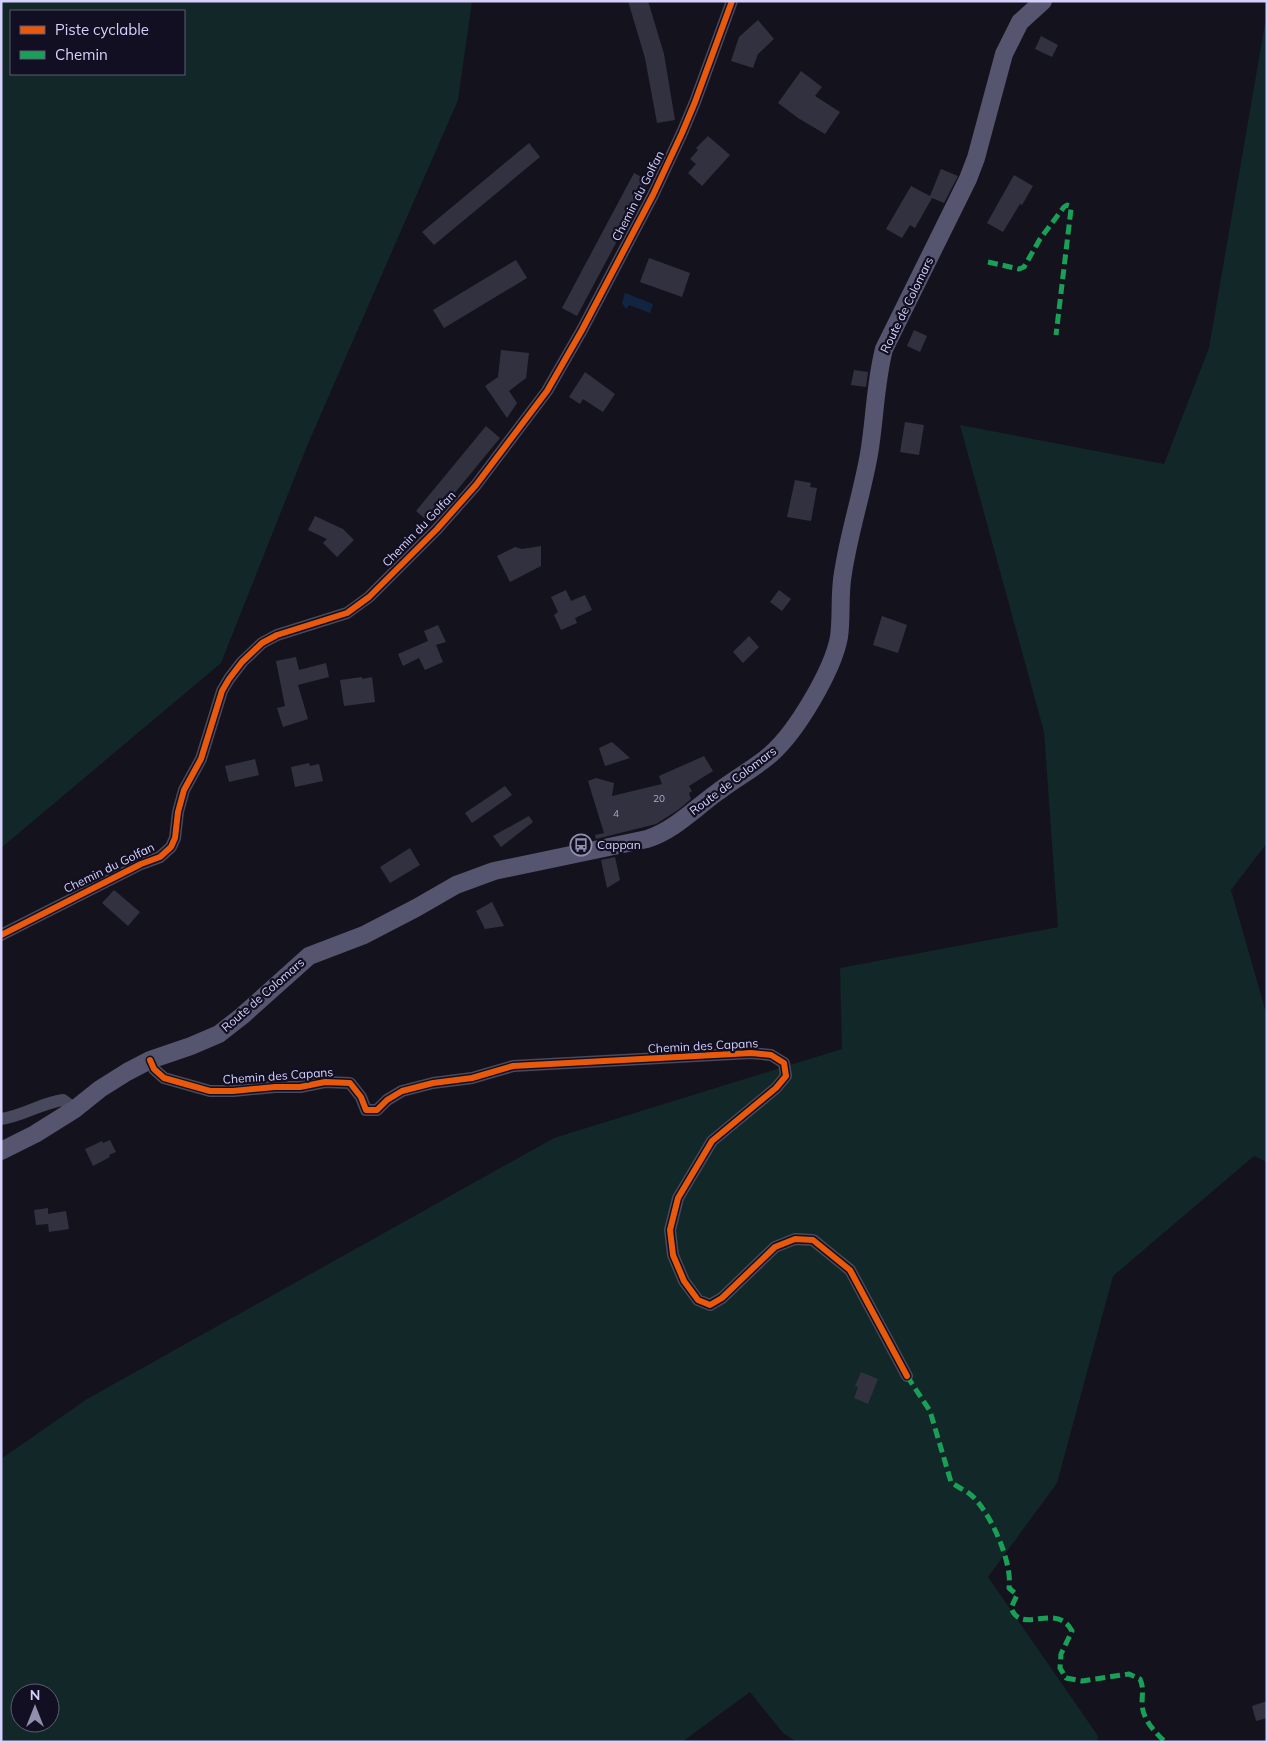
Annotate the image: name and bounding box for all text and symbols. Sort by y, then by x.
legend [10,10,185,75]
text: Piste cyclable [55,20,149,39]
text: Chemin [55,45,108,64]
street label: Chemin du Golfan [608,148,667,243]
street label: Route de Colomars [877,254,936,355]
street label: Chemin du Golfan [379,488,459,570]
street label: Route de Colomars [686,743,779,818]
house number: 20 [653,792,665,805]
house number: 4 [613,807,619,820]
bus stop icon: Cappan [569,833,593,857]
place label: Cappan [597,837,641,852]
street label: Chemin du Golfan [61,839,157,896]
street label: Route de Colomars [218,955,307,1035]
street label: Chemin des Capans [647,1035,759,1056]
street label: Chemin des Capans [222,1064,334,1087]
north arrow [10,1683,60,1733]
text: N [30,1686,40,1704]

